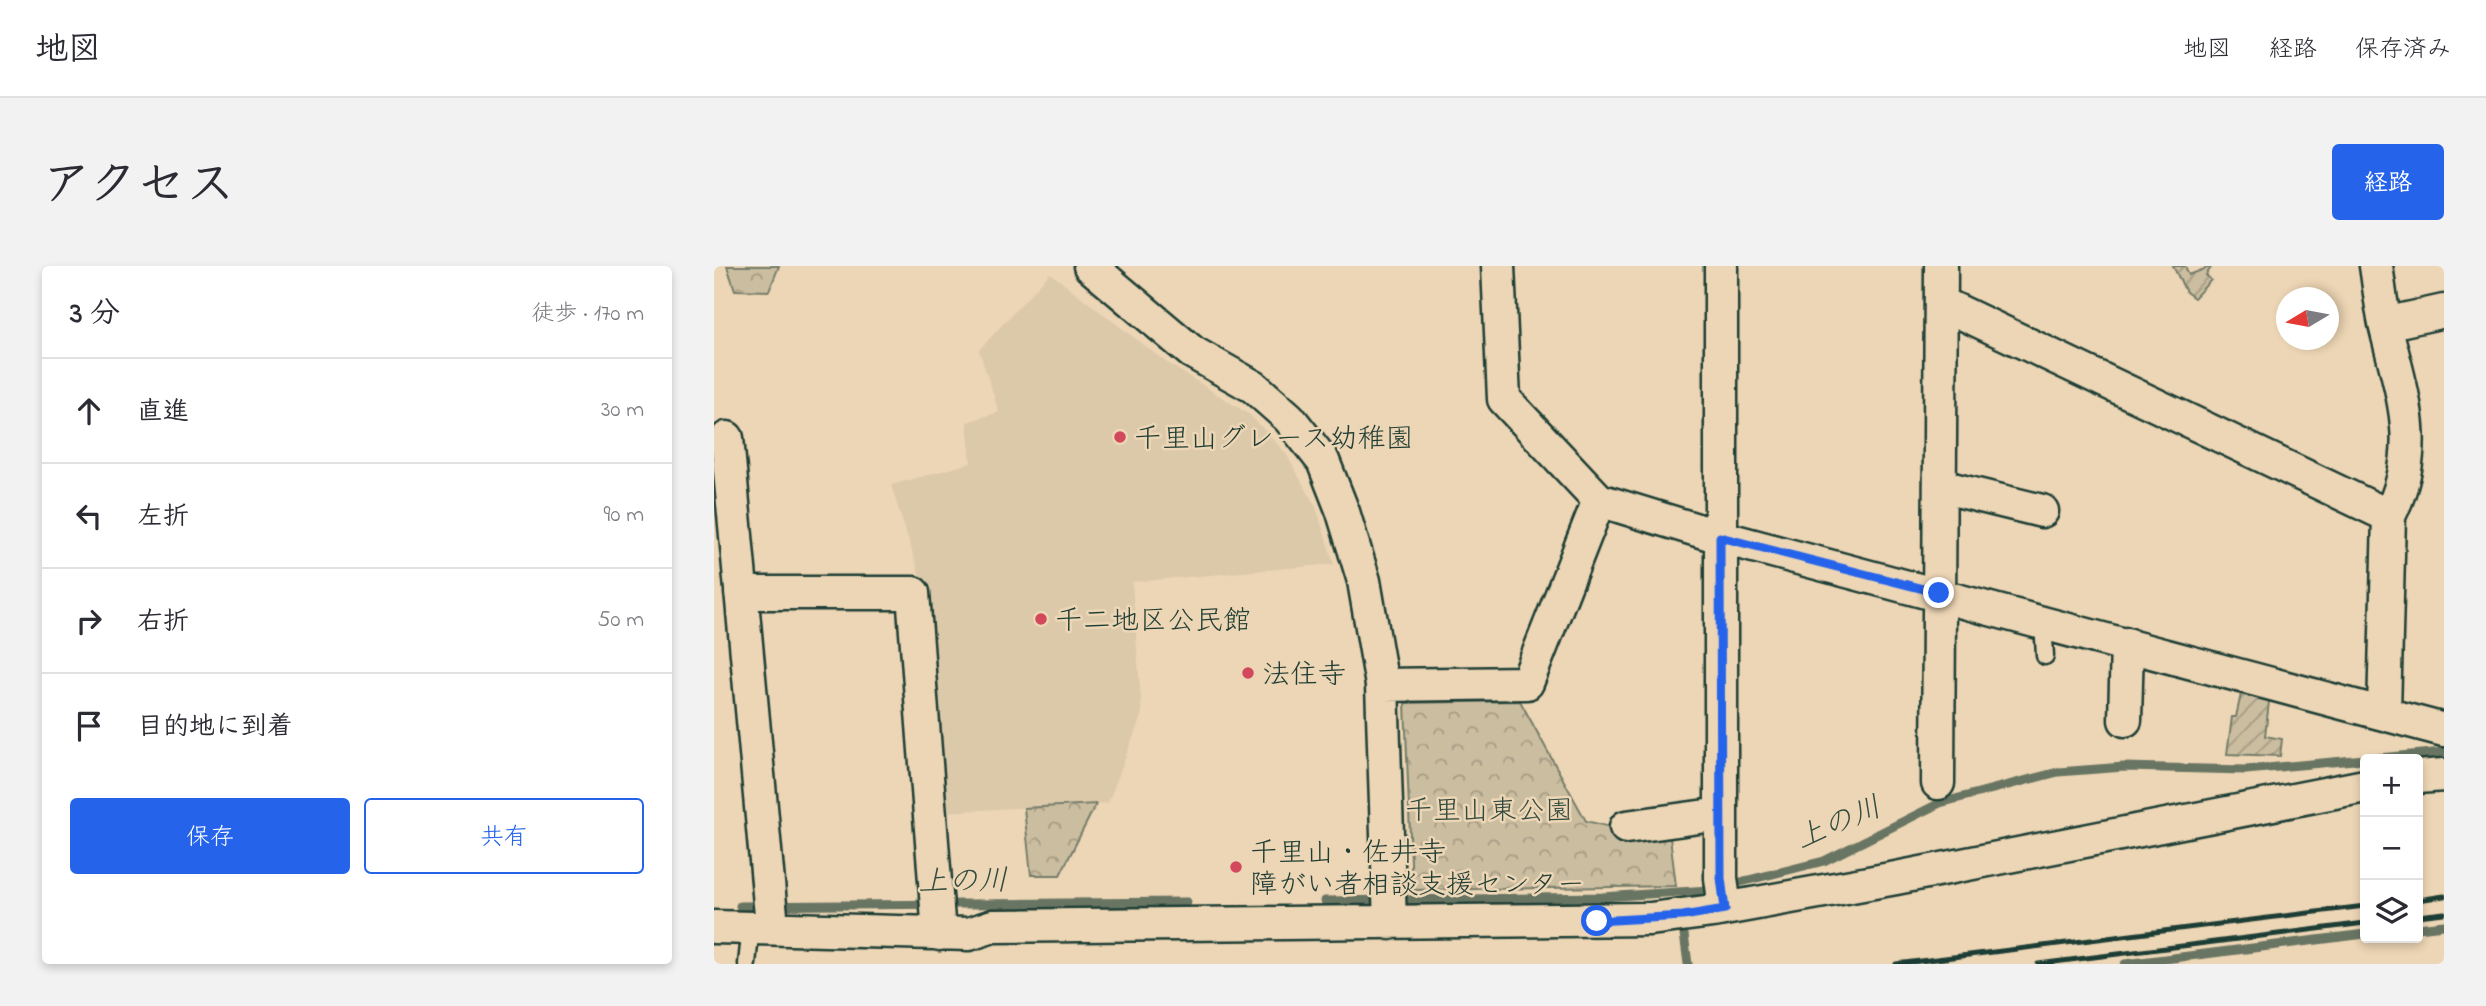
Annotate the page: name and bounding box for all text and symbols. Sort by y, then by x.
text: 地図 [35,27,101,75]
text: 地図 [2183,33,2231,68]
text: 経路 [2269,33,2317,68]
text: 保存済み [2355,33,2451,68]
button: 経路 [2332,144,2444,220]
text: アクセス [42,151,235,223]
north arrow [2276,287,2339,350]
text: 3 分 [70,293,120,337]
text: 徒歩 · 170 m [531,298,644,331]
icon: ahead [70,392,108,430]
text: 直進 [137,394,189,432]
text: 30 m [601,394,644,427]
place label: 千里山グレース幼稚園 [1134,420,1413,461]
marker: 千里山グレース幼稚園 [1112,429,1128,445]
icon: left [70,497,108,535]
text: 左折 [137,499,189,537]
text: 90 m [604,499,644,532]
route end [1923,577,1954,608]
icon: right [70,602,108,640]
place label: 千二地区公民館 [1055,602,1251,643]
text: 右折 [137,604,189,642]
text: 50 m [597,604,644,637]
marker: 千二地区公民館 [1033,611,1049,627]
place label: 法住寺 [1262,656,1346,697]
marker: 法住寺 [1240,665,1256,681]
icon: arrive [70,707,108,745]
text: 目的地に到着 [137,709,293,747]
map controls [2360,754,2423,943]
button: + [2360,754,2423,817]
water label: 上の川 [1789,787,1889,863]
park label: 千里山東公園 [1405,792,1573,833]
button: 保存 [70,798,350,874]
button: 共有 [364,798,644,874]
button: − [2360,817,2423,880]
place label: 千里山・佐井寺 障がい者相談支援センター [1250,834,1585,907]
marker: 千里山・佐井寺 障がい者相談支援センター [1228,859,1244,875]
water label: 上の川 [918,860,1008,906]
button: layers [2360,880,2423,943]
route start [1581,905,1612,936]

